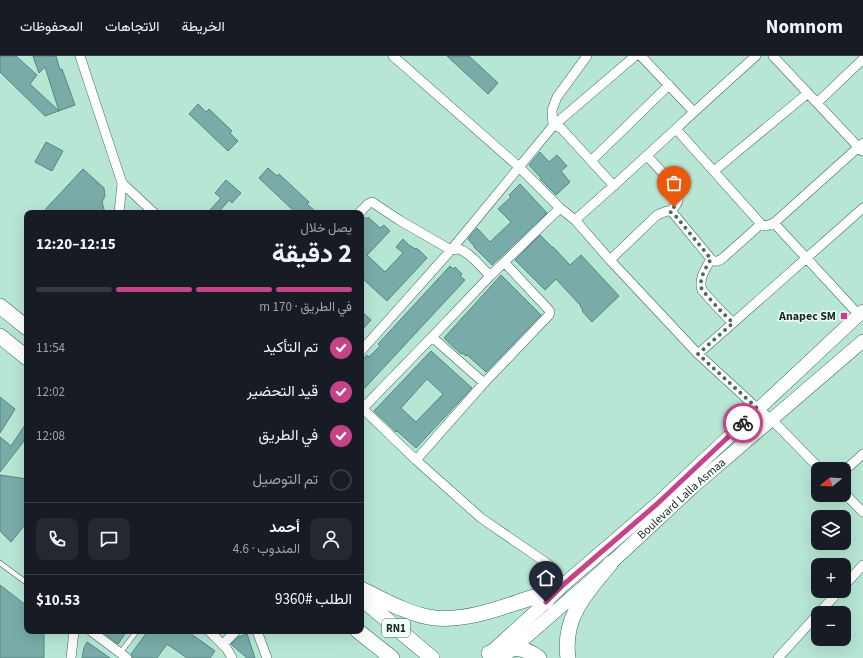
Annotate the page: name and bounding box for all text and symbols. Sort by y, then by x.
text: Nomnom [766,14,843,41]
text: المحفوظات [20,17,83,37]
text: الاتجاهات [105,17,159,37]
text: الخريطة [181,17,225,37]
pin [657,166,691,207]
icon: bag [663,172,685,194]
text: يصل خلال [301,219,352,237]
text: 12:15–12:20 [36,234,116,255]
text: 2 دقيقة [272,235,352,272]
text: في الطريق · 170 m [259,298,352,316]
place label: Anapec SM [778,308,836,325]
marker: Anapec SM [839,311,849,321]
text: تم التأكيد [263,337,318,358]
icon: check [330,337,352,359]
text: 11:54 [36,339,65,357]
text: قيد التحضير [247,381,318,402]
icon: check [330,381,352,403]
text: 12:02 [36,383,65,401]
courier [723,403,763,443]
icon: bike [732,412,754,434]
text: في الطريق [258,425,318,446]
icon: check [330,425,352,447]
text: 12:08 [36,427,65,445]
street label: Boulevard Lalla Asmaa [634,454,730,544]
north arrow [811,462,851,502]
map controls [811,462,851,646]
text: تم التوصيل [252,469,318,490]
button: layers [811,510,851,550]
text: أحمد [269,517,300,538]
button: phone [36,518,78,560]
button: chat [88,518,130,560]
button: person [310,518,352,560]
text: المندوب · 4.6 [233,540,300,558]
button: + [811,558,851,598]
pin [529,561,563,602]
icon: home [535,567,557,589]
text: الطلب #9360 [275,589,352,610]
text: $10.53 [36,590,80,611]
button: − [811,606,851,646]
road number: RN1 [382,619,410,637]

